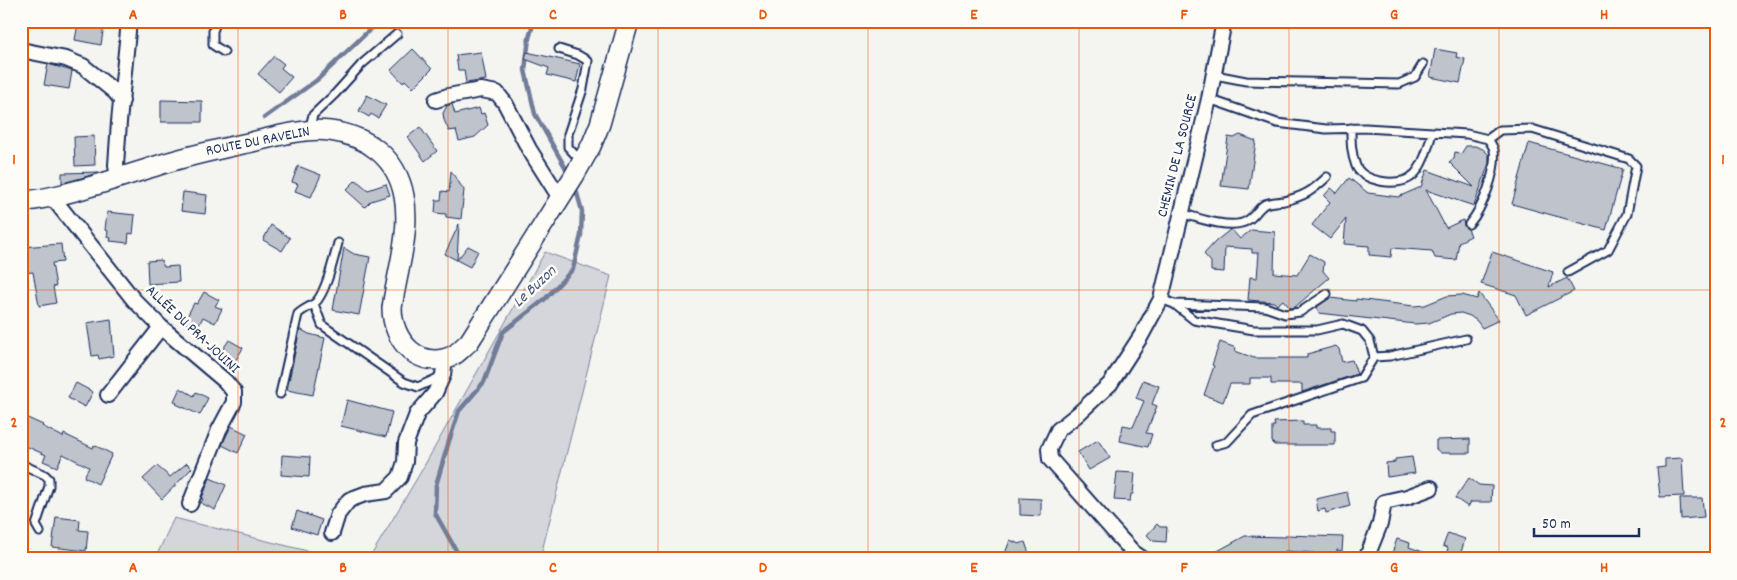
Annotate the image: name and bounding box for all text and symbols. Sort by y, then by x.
text: A [129,4,138,27]
text: B [339,4,347,27]
text: C [549,4,557,27]
text: D [759,4,768,27]
text: E [970,4,978,27]
text: F [1180,4,1188,27]
text: G [1390,4,1398,27]
text: H [1600,4,1608,27]
street label: CHEMIN DE LA SOURCE [1152,92,1204,220]
street label: ROUTE DU RAVELIN [204,121,312,163]
text: 1 [12,149,16,172]
text: 1 [1721,149,1725,172]
water label: Le Buzon [508,260,562,313]
street label: ALLÉE DU PRA-JOUINI [140,281,244,380]
text: 2 [11,412,18,435]
text: 2 [1720,412,1727,435]
scale bar [1534,505,1640,537]
text: 50 m [1542,514,1571,536]
text: A [129,557,138,580]
text: B [339,557,347,580]
text: C [549,557,557,580]
text: D [759,557,768,580]
text: E [970,557,978,580]
text: F [1180,557,1188,580]
text: G [1390,557,1398,580]
text: H [1600,557,1608,580]

